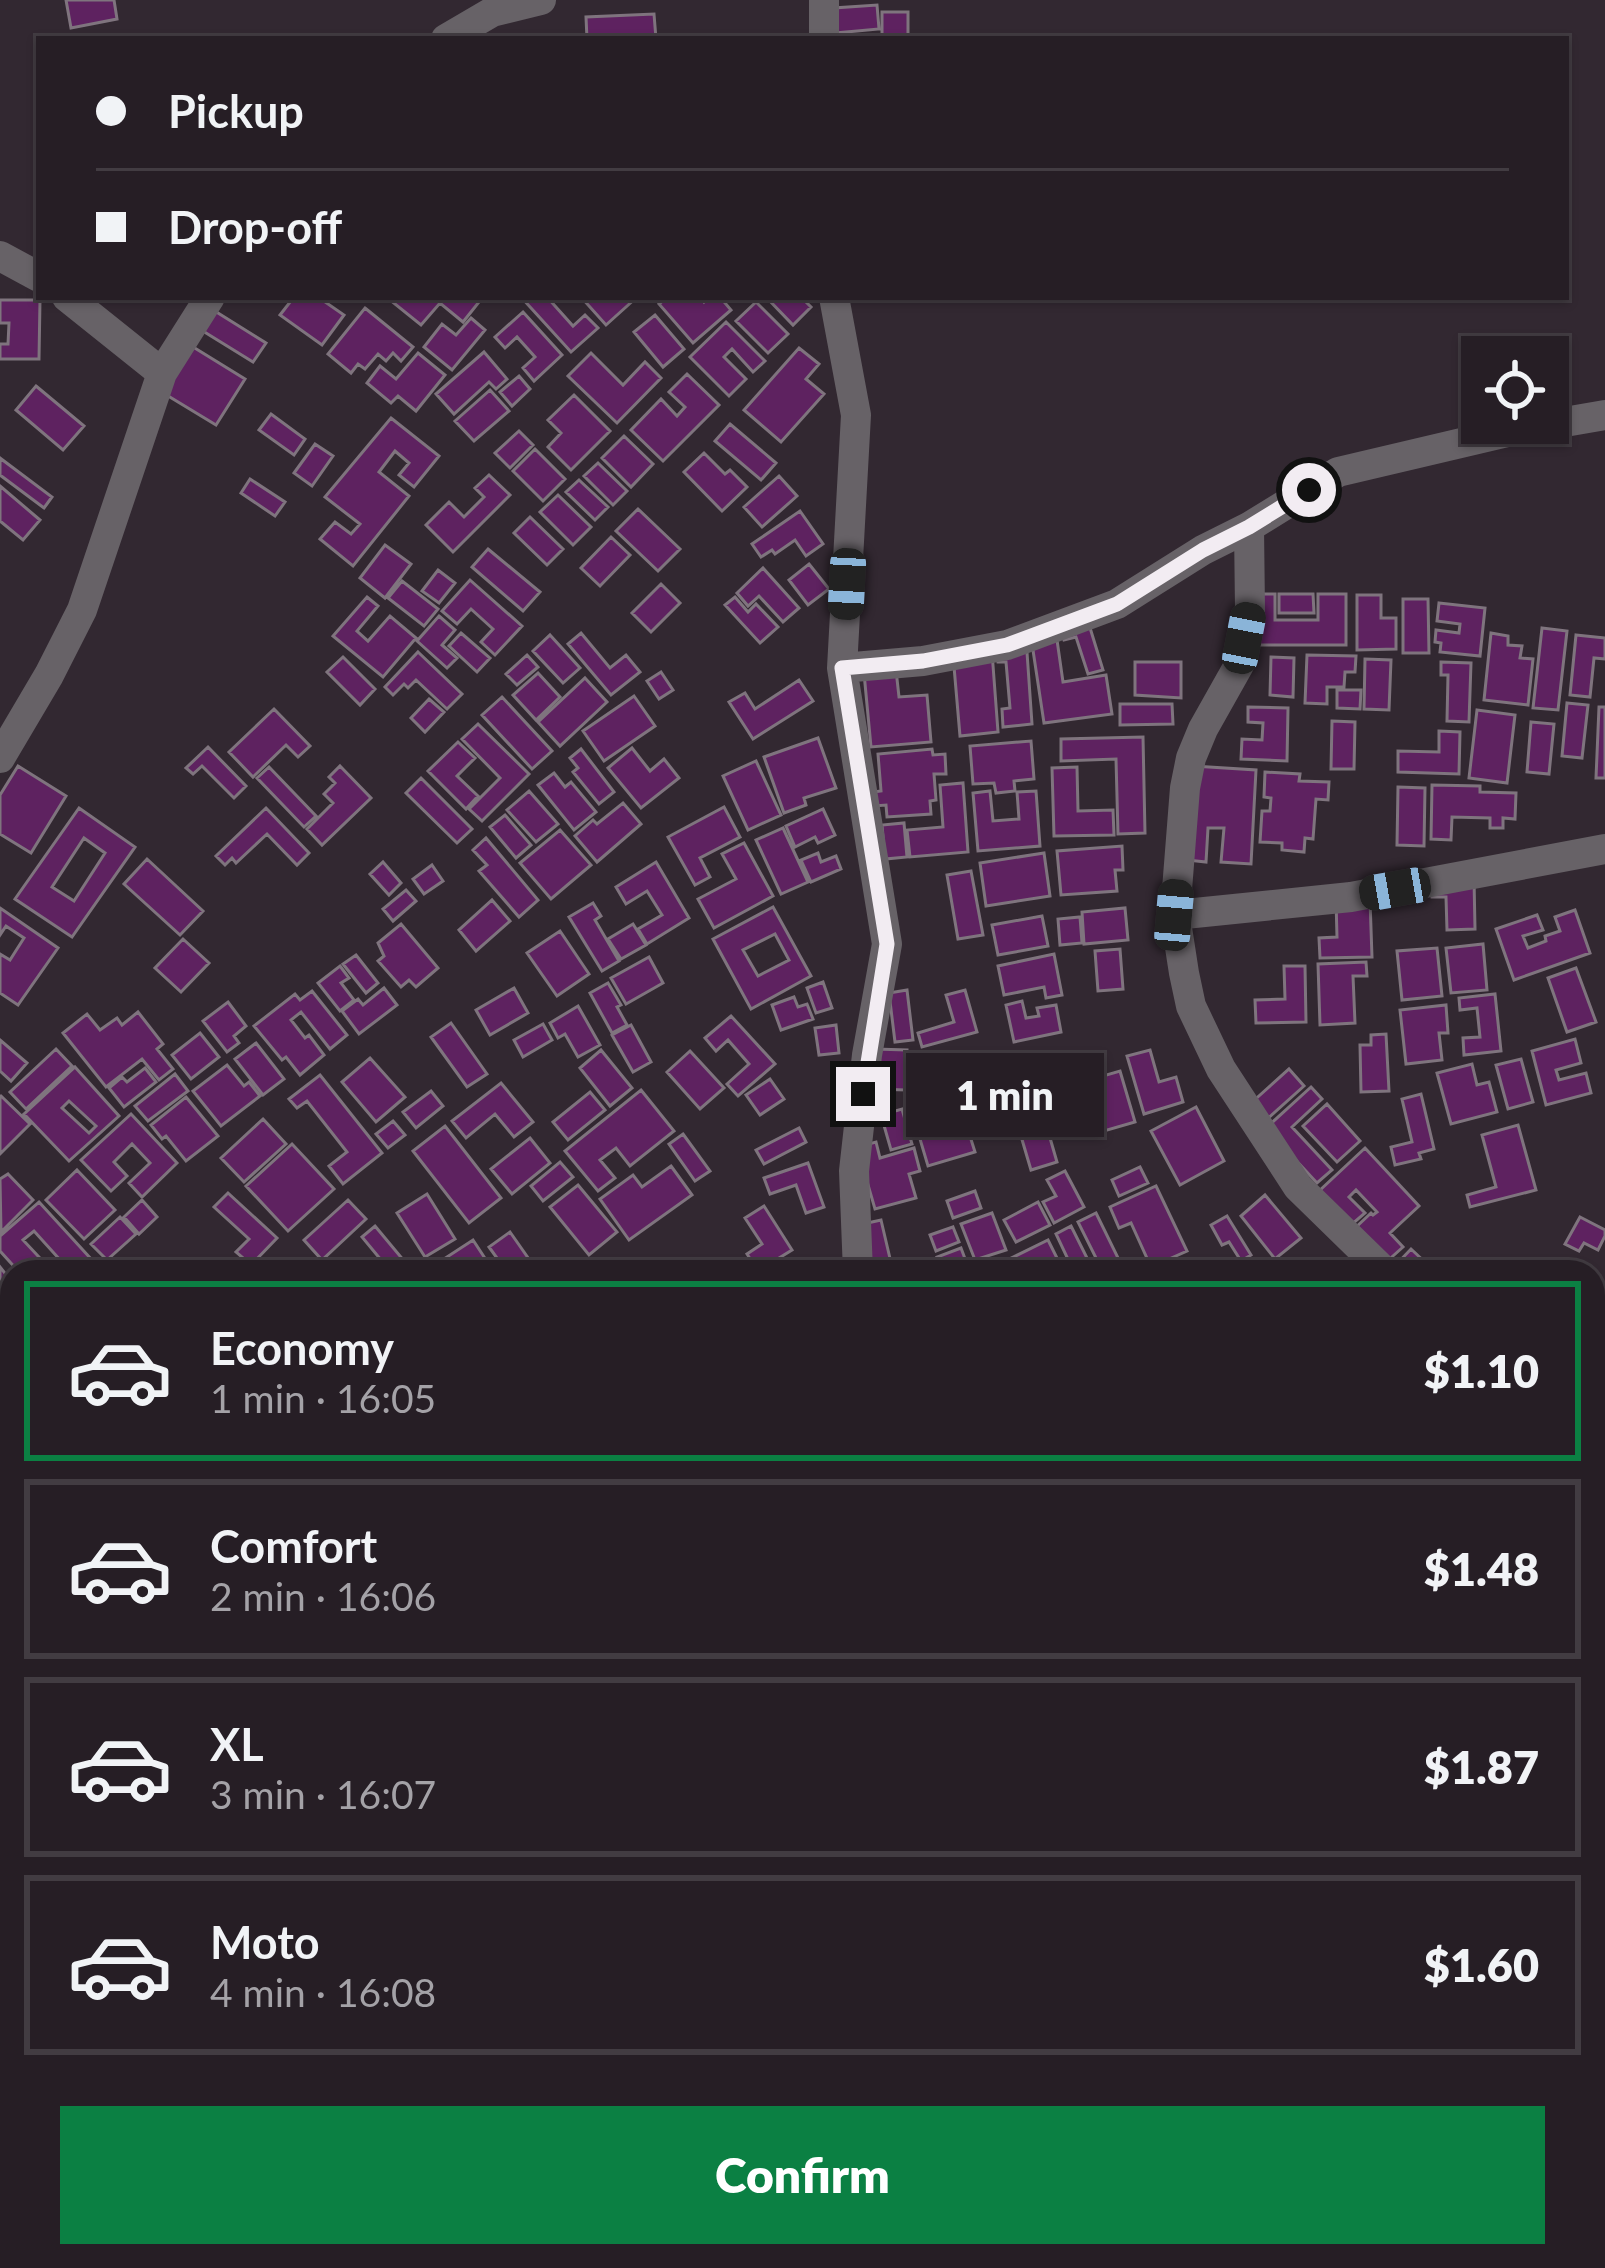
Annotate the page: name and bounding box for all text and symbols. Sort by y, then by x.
text: Pickup [168,84,304,138]
text: Drop-off [168,200,342,254]
map controls [1461,336,1569,444]
button: locate [1461,336,1569,444]
route start [1282,463,1336,517]
car [827,547,867,621]
car [1219,599,1269,677]
car [1356,865,1434,913]
car [1153,878,1195,952]
callout: 1 min [905,1052,1103,1136]
route end [836,1067,890,1121]
text: 1 min [956,1072,1054,1118]
icon: car [66,1317,174,1425]
text: Economy [210,1321,394,1375]
text: $1.10 [1424,1344,1539,1398]
text: 1 min · 16:05 [210,1375,436,1421]
icon: car [66,1515,174,1623]
text: Comfort [210,1519,377,1573]
text: $1.48 [1424,1542,1539,1596]
text: 2 min · 16:06 [210,1573,436,1619]
icon: car [66,1713,174,1821]
text: XL [210,1717,264,1771]
text: $1.87 [1424,1740,1539,1794]
text: 3 min · 16:07 [210,1771,436,1817]
icon: car [66,1911,174,2019]
text: Moto [210,1915,320,1969]
text: $1.60 [1424,1938,1539,1992]
text: 4 min · 16:08 [210,1969,436,2015]
button: Confirm [60,2106,1545,2244]

